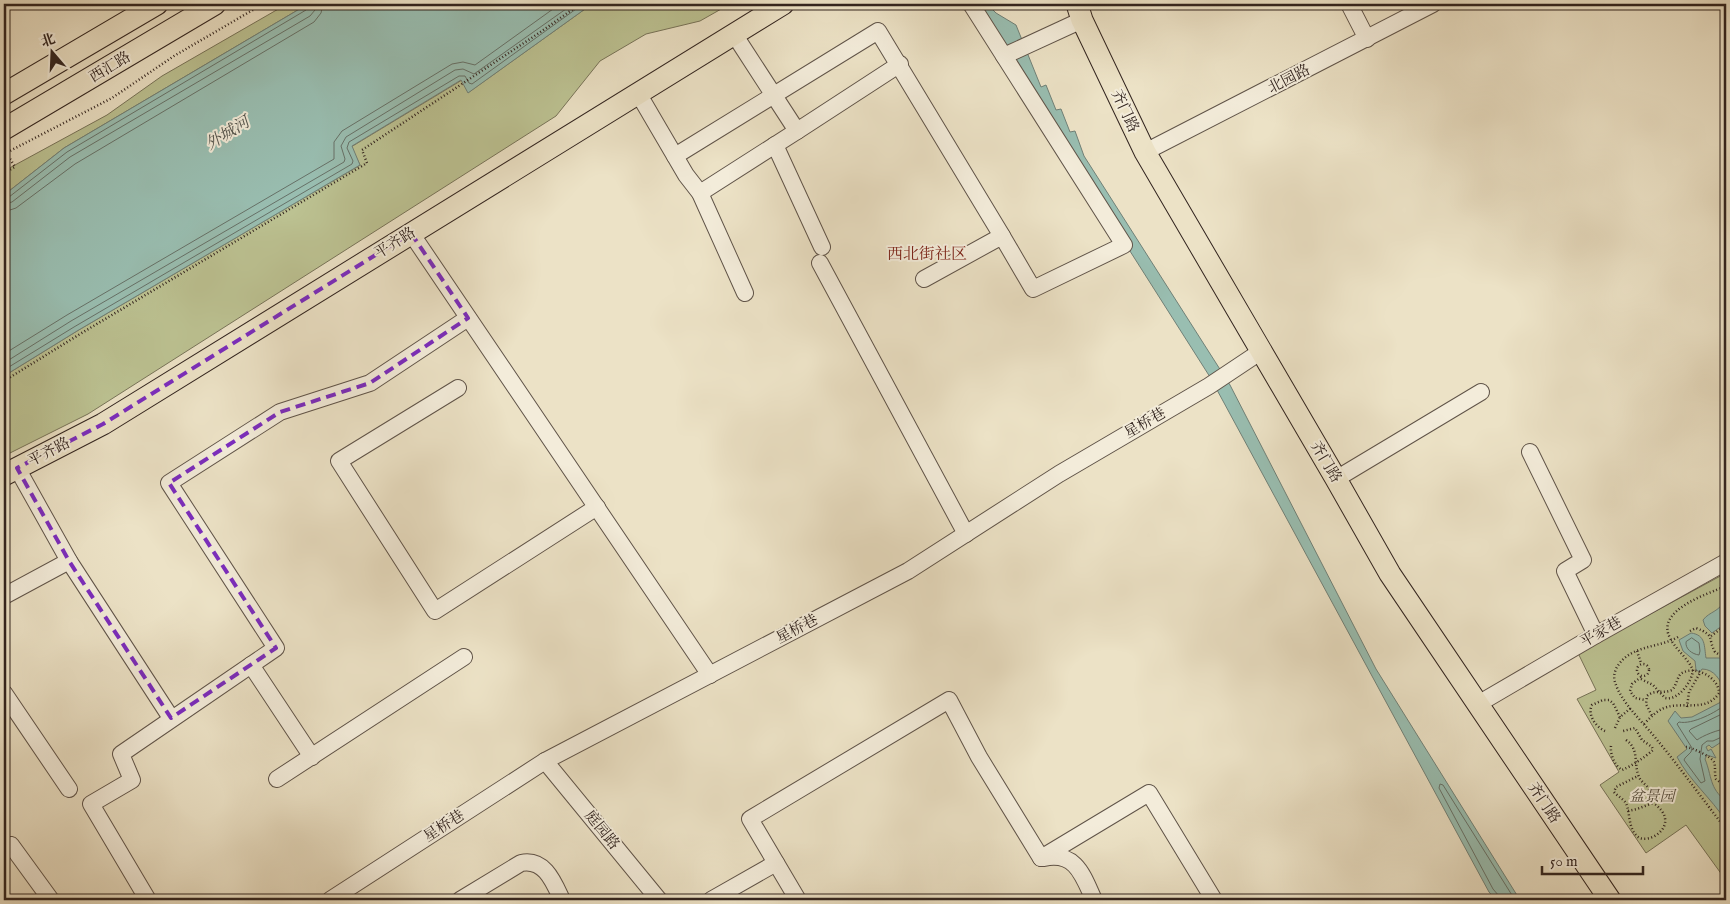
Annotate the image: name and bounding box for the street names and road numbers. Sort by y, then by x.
street label: 西汇路 [86,47,134,87]
street label: 北园路 [1265,60,1313,98]
street label: 齐门路 [1107,87,1143,135]
street label: 平齐路 [371,223,419,263]
street label: 星桥巷 [1121,404,1169,442]
street label: 平齐路 [25,433,73,471]
street label: 齐门路 [1306,438,1346,486]
street label: 星桥巷 [773,610,821,648]
street label: 平家巷 [1577,613,1625,651]
street label: 齐门路 [1524,779,1564,827]
street label: 星桥巷 [420,806,468,846]
street label: 庭园路 [580,807,624,853]

